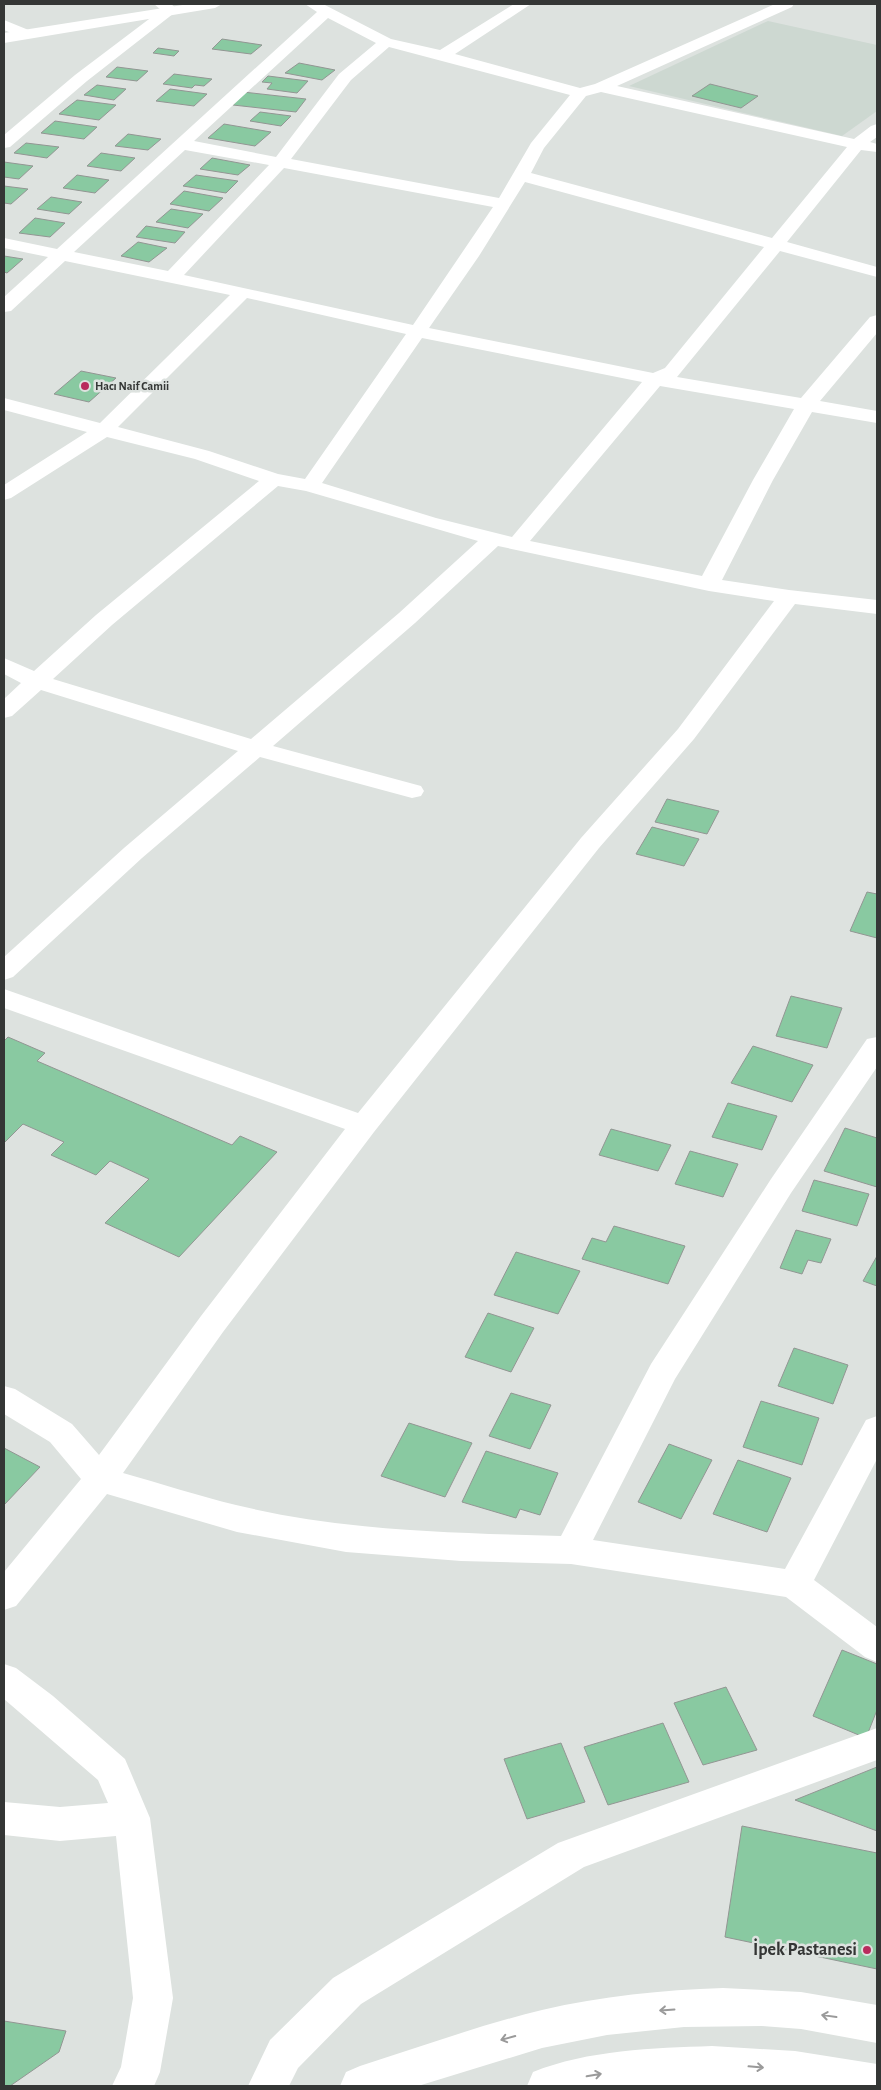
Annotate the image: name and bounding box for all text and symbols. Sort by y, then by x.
marker: Hacı Naif Camii [79,380,91,392]
place label: Hacı Naif Camii [95,380,169,392]
place label: İpek Pastanesi [753,1938,857,1959]
marker: İpek Pastanesi [861,1944,873,1956]
one-way arrow [660,2005,676,2014]
one-way arrow [822,2011,838,2021]
one-way arrow [500,2034,516,2044]
one-way arrow [747,2063,763,2072]
one-way arrow [585,2069,601,2079]

